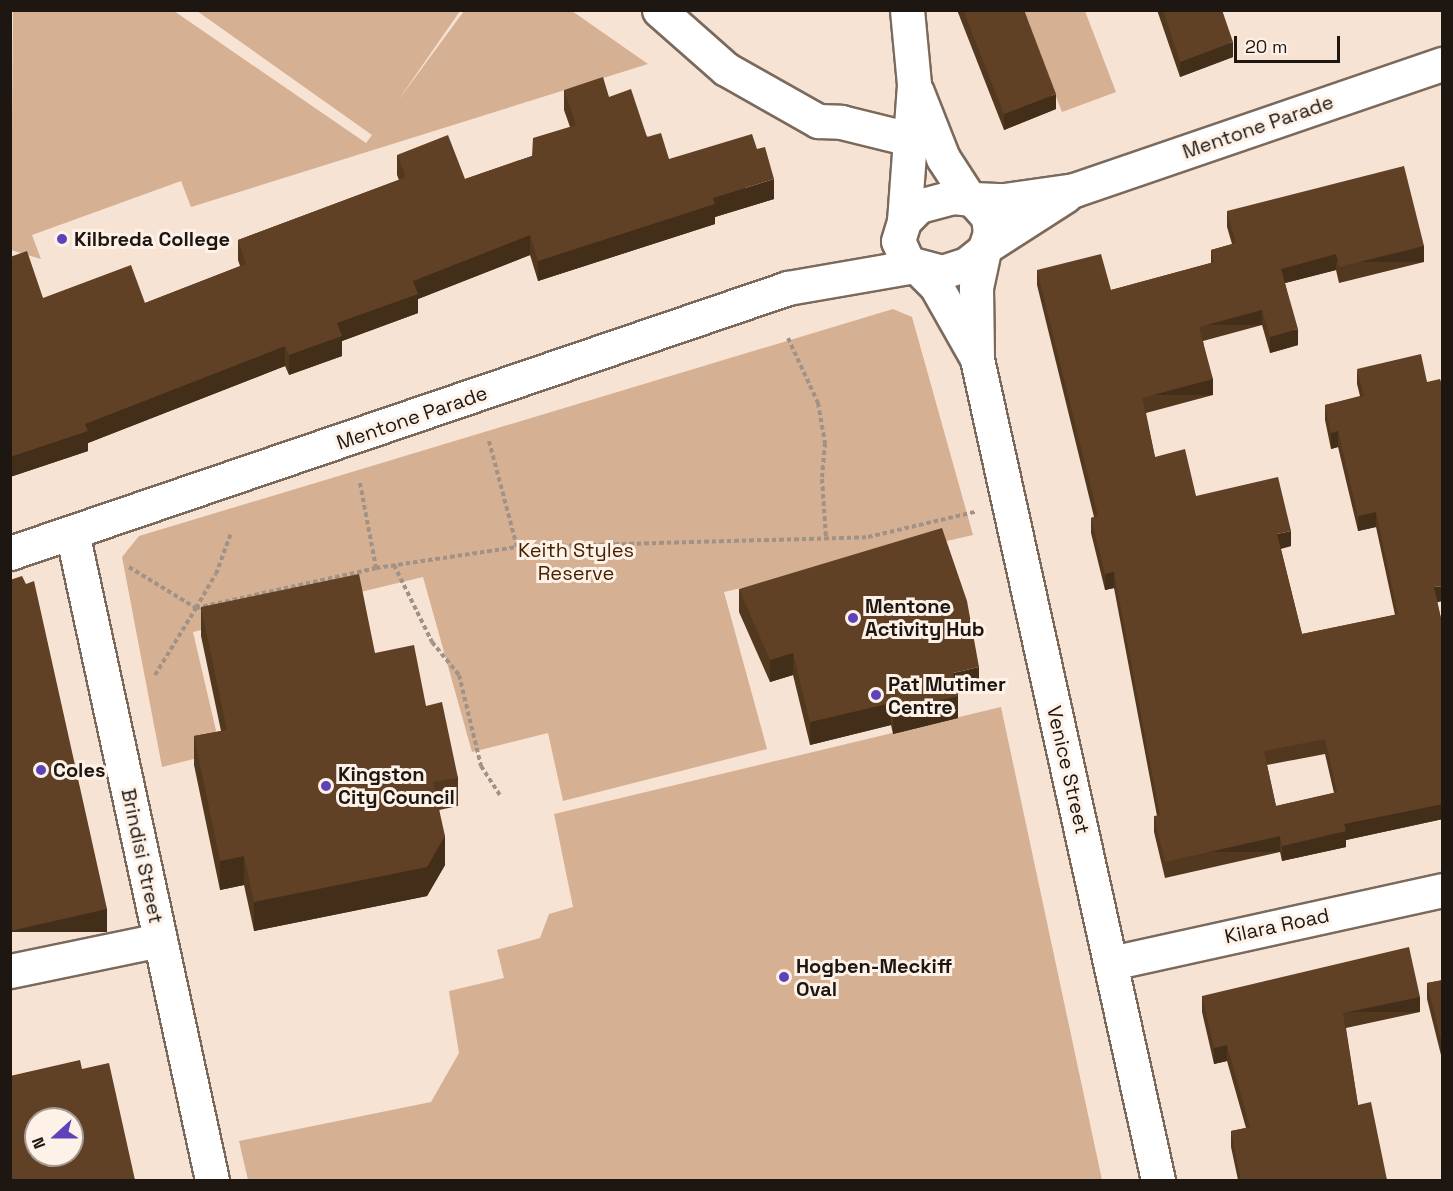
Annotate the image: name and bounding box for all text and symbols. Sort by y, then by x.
scale bar [1237,24,1344,62]
text: 20 m [1245,35,1288,58]
street label: Mentone Parade [1179,90,1337,164]
place label: Kilbreda College [74,227,230,251]
marker: Kilbreda College [55,232,69,246]
street label: Mentone Parade [333,381,491,455]
park label: Keith Styles Reserve [518,539,634,586]
place label: Mentone Activity Hub [865,594,985,641]
marker: Mentone Activity Hub [846,611,860,625]
place label: Pat Mutimer Centre [888,672,1006,719]
marker: Pat Mutimer Centre [869,688,883,702]
street label: Venice Street [1042,704,1094,836]
place label: Coles [53,758,105,782]
place label: Kingston City Council [338,762,455,809]
marker: Coles [34,763,48,777]
marker: Kingston City Council [319,779,333,793]
street label: Brindisi Street [116,786,168,926]
street label: Kilara Road [1222,903,1332,949]
place label: Hogben-Meckiff Oval [796,954,952,1001]
marker: Hogben-Meckiff Oval [777,970,791,984]
north arrow [24,1107,84,1167]
text: N [27,1134,50,1152]

